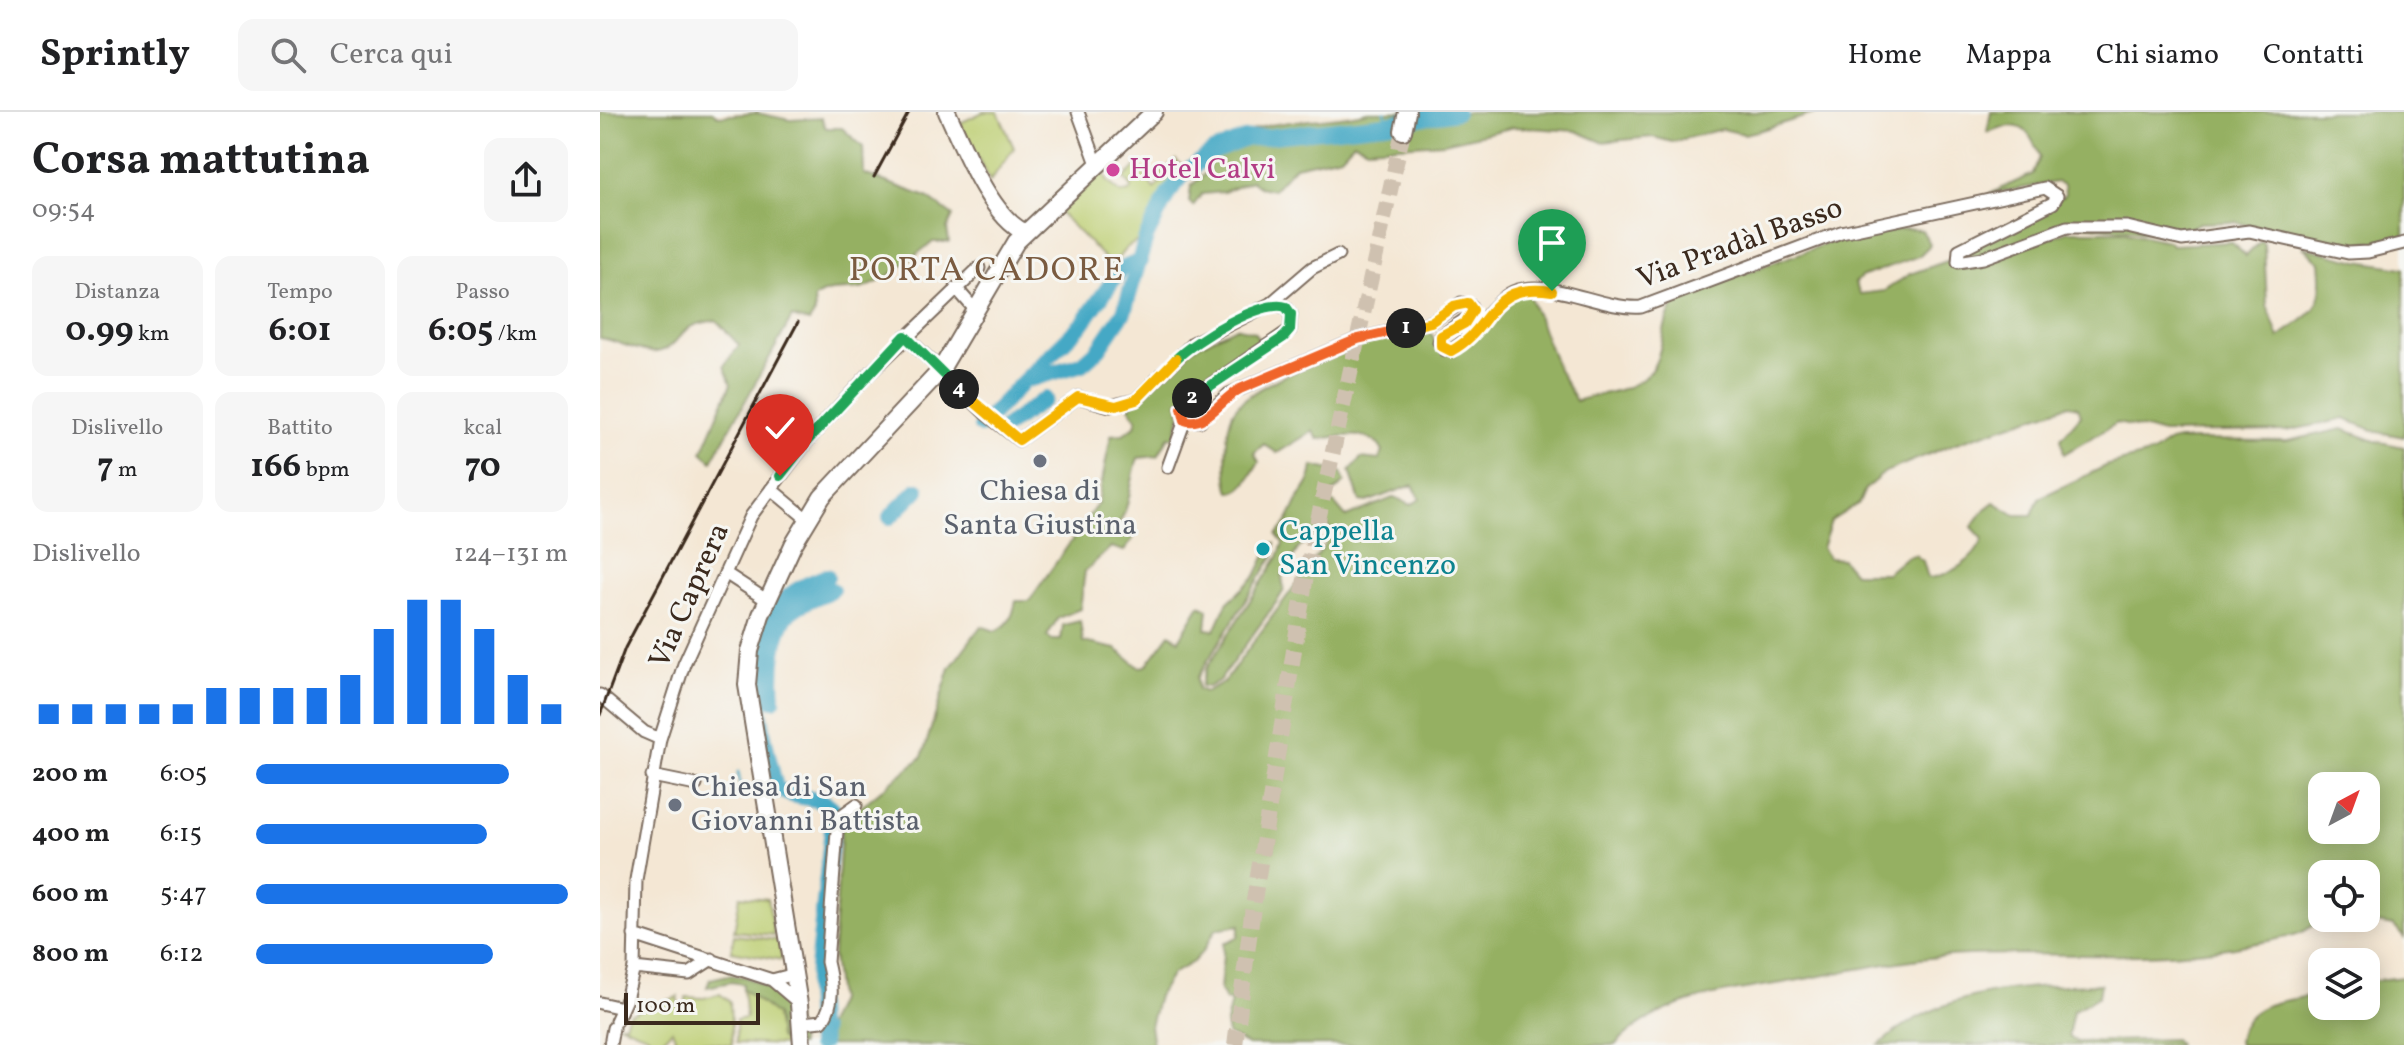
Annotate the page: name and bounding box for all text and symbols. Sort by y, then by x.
search box [238,19,798,91]
text: Sprintly [40,29,190,82]
icon: search [266,33,310,77]
text: Cerca qui [330,34,453,76]
text: Home [1848,36,1922,75]
text: Mappa [1966,36,2052,75]
text: Chi siamo [2096,36,2219,75]
text: Contatti [2263,36,2364,75]
text: Corsa mattutina [32,131,370,192]
button: share [484,138,568,222]
place label: Hotel Calvi [1129,149,1275,191]
marker: Hotel Calvi [1104,161,1122,179]
street label: Via Pradàl Basso [1631,187,1849,301]
text: 09:54 [32,192,96,228]
pin [1518,209,1586,291]
icon: arrive [1530,221,1574,265]
district label: PORTA CADORE [849,248,1125,295]
text: Distanza [74,277,160,308]
text: Tempo [267,277,333,308]
text: Passo [456,277,510,308]
text: 0.99 [65,308,134,355]
text: 6:01 [269,308,331,355]
text: 6:05 [428,308,493,355]
pin: 1 [1386,308,1426,348]
text: 1 [1402,312,1410,343]
text: km [134,319,169,350]
text: /km [493,319,537,350]
pin: 4 [939,369,979,409]
text: 4 [952,373,966,404]
pin: 2 [1172,378,1212,418]
text: 2 [1186,382,1198,413]
pin [746,394,814,476]
icon: check [758,406,802,450]
text: Dislivello [71,413,163,444]
text: Battito [267,413,333,444]
text: kcal [463,413,502,444]
text: 7 [97,444,114,491]
text: 166 [250,444,301,491]
text: 70 [465,444,501,491]
marker: Chiesa di Santa Giustina [1031,452,1049,470]
text: m [114,455,137,486]
text: bpm [301,455,350,486]
place label: Chiesa di Santa Giustina [943,471,1137,547]
place label: Cappella San Vincenzo [1279,511,1456,587]
street label: Via Caprera [639,517,741,675]
text: Dislivello [32,536,141,572]
text: 124–131 m [454,536,568,572]
marker: Cappella San Vincenzo [1254,540,1272,558]
text: 200 m [32,756,108,792]
text: 6:05 [160,756,207,792]
place label: Chiesa di San Giovanni Battista [691,767,921,843]
north arrow [2308,772,2380,844]
map controls [2308,772,2380,1020]
marker: Chiesa di San Giovanni Battista [666,796,684,814]
text: 400 m [32,816,110,852]
text: 6:15 [160,816,202,852]
button: locate [2308,860,2380,932]
text: 600 m [32,876,109,912]
text: 5:47 [160,876,207,912]
text: 800 m [32,936,109,972]
text: 6:12 [160,936,203,972]
button: layers [2308,948,2380,1020]
scale bar [624,989,760,1025]
text: 100 m [636,991,695,1022]

